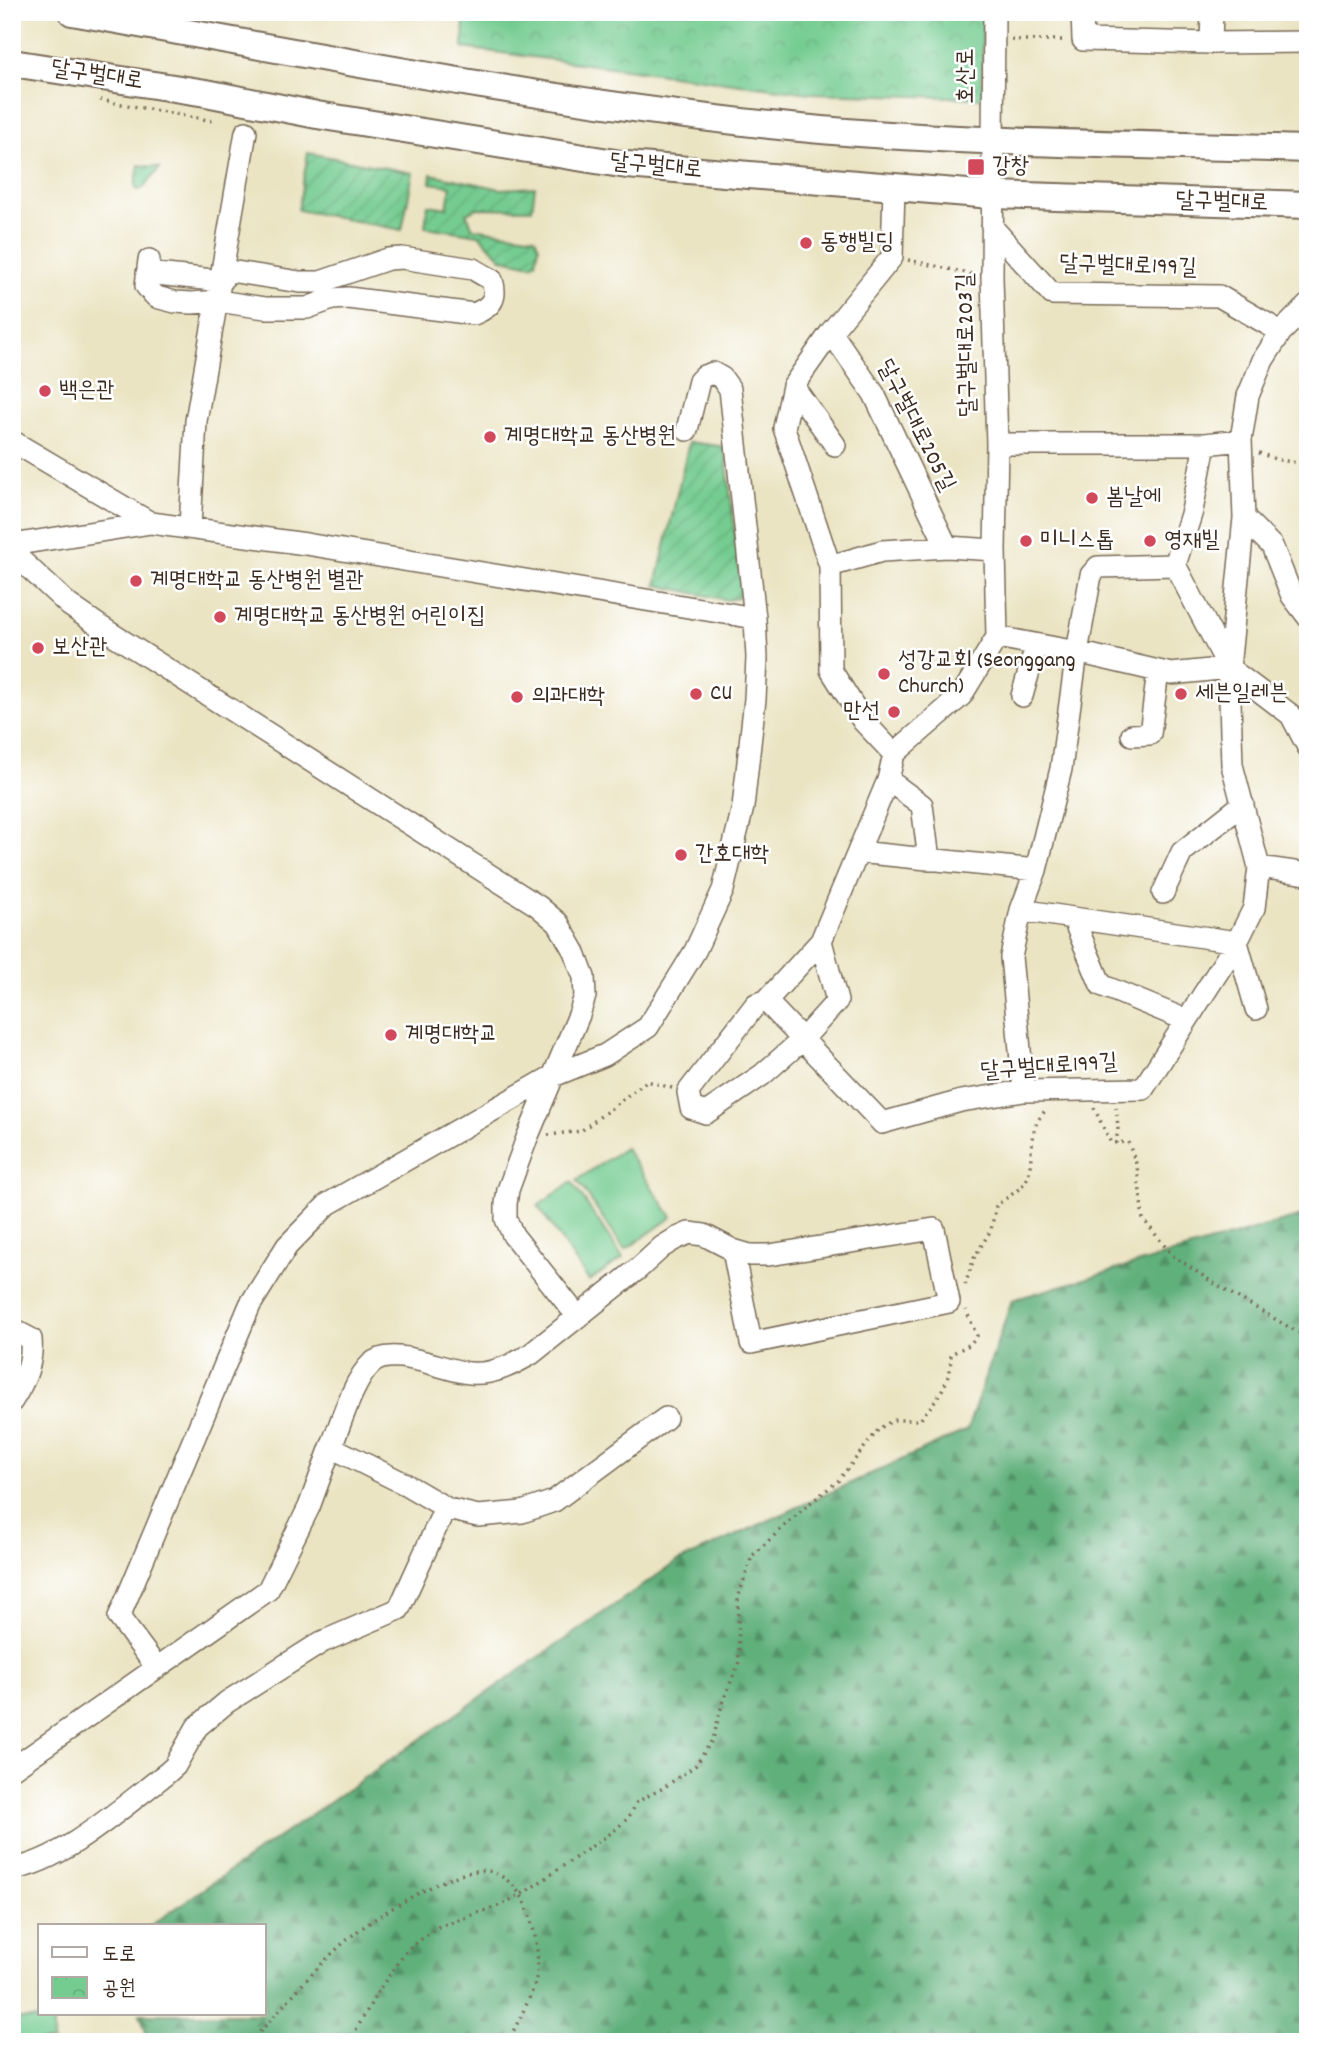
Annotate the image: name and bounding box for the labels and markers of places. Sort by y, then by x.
place label: 강창 [992,151,1030,184]
marker: 강창 [966,157,986,177]
place label: 동행빌딩 [820,227,894,260]
marker: 동행빌딩 [798,235,814,251]
place label: 백은관 [59,375,115,408]
marker: 백은관 [37,383,53,399]
place label: 계명대학교 동산병원 [504,421,676,454]
marker: 계명대학교 동산병원 [482,429,498,445]
place label: 봄날에 [1106,482,1162,515]
marker: 봄날에 [1084,490,1100,506]
place label: 미니스톱 [1040,525,1114,558]
place label: 영재빌 [1164,525,1220,558]
marker: 미니스톱 [1018,533,1034,549]
marker: 영재빌 [1142,533,1158,549]
place label: 계명대학교 동산병원 별관 [150,565,364,598]
marker: 계명대학교 동산병원 별관 [128,573,144,589]
place label: 계명대학교 동산병원 어린이집 [234,601,485,634]
marker: 계명대학교 동산병원 어린이집 [212,609,228,625]
place label: 보산관 [52,632,108,665]
marker: 보산관 [30,640,46,656]
place label: 성강교회 (Seonggang Church) [898,645,1076,704]
marker: 성강교회 (Seonggang Church) [876,666,892,682]
place label: CU [710,678,732,711]
place label: 세븐일레븐 [1195,678,1288,711]
place label: 의과대학 [531,681,605,714]
marker: CU [688,686,704,702]
marker: 세븐일레븐 [1173,686,1189,702]
marker: 의과대학 [509,689,525,705]
place label: 만선 [843,696,880,729]
marker: 만선 [886,704,902,720]
place label: 간호대학 [695,839,769,872]
marker: 간호대학 [673,847,689,863]
place label: 계명대학교 [405,1019,498,1052]
marker: 계명대학교 [383,1027,399,1043]

